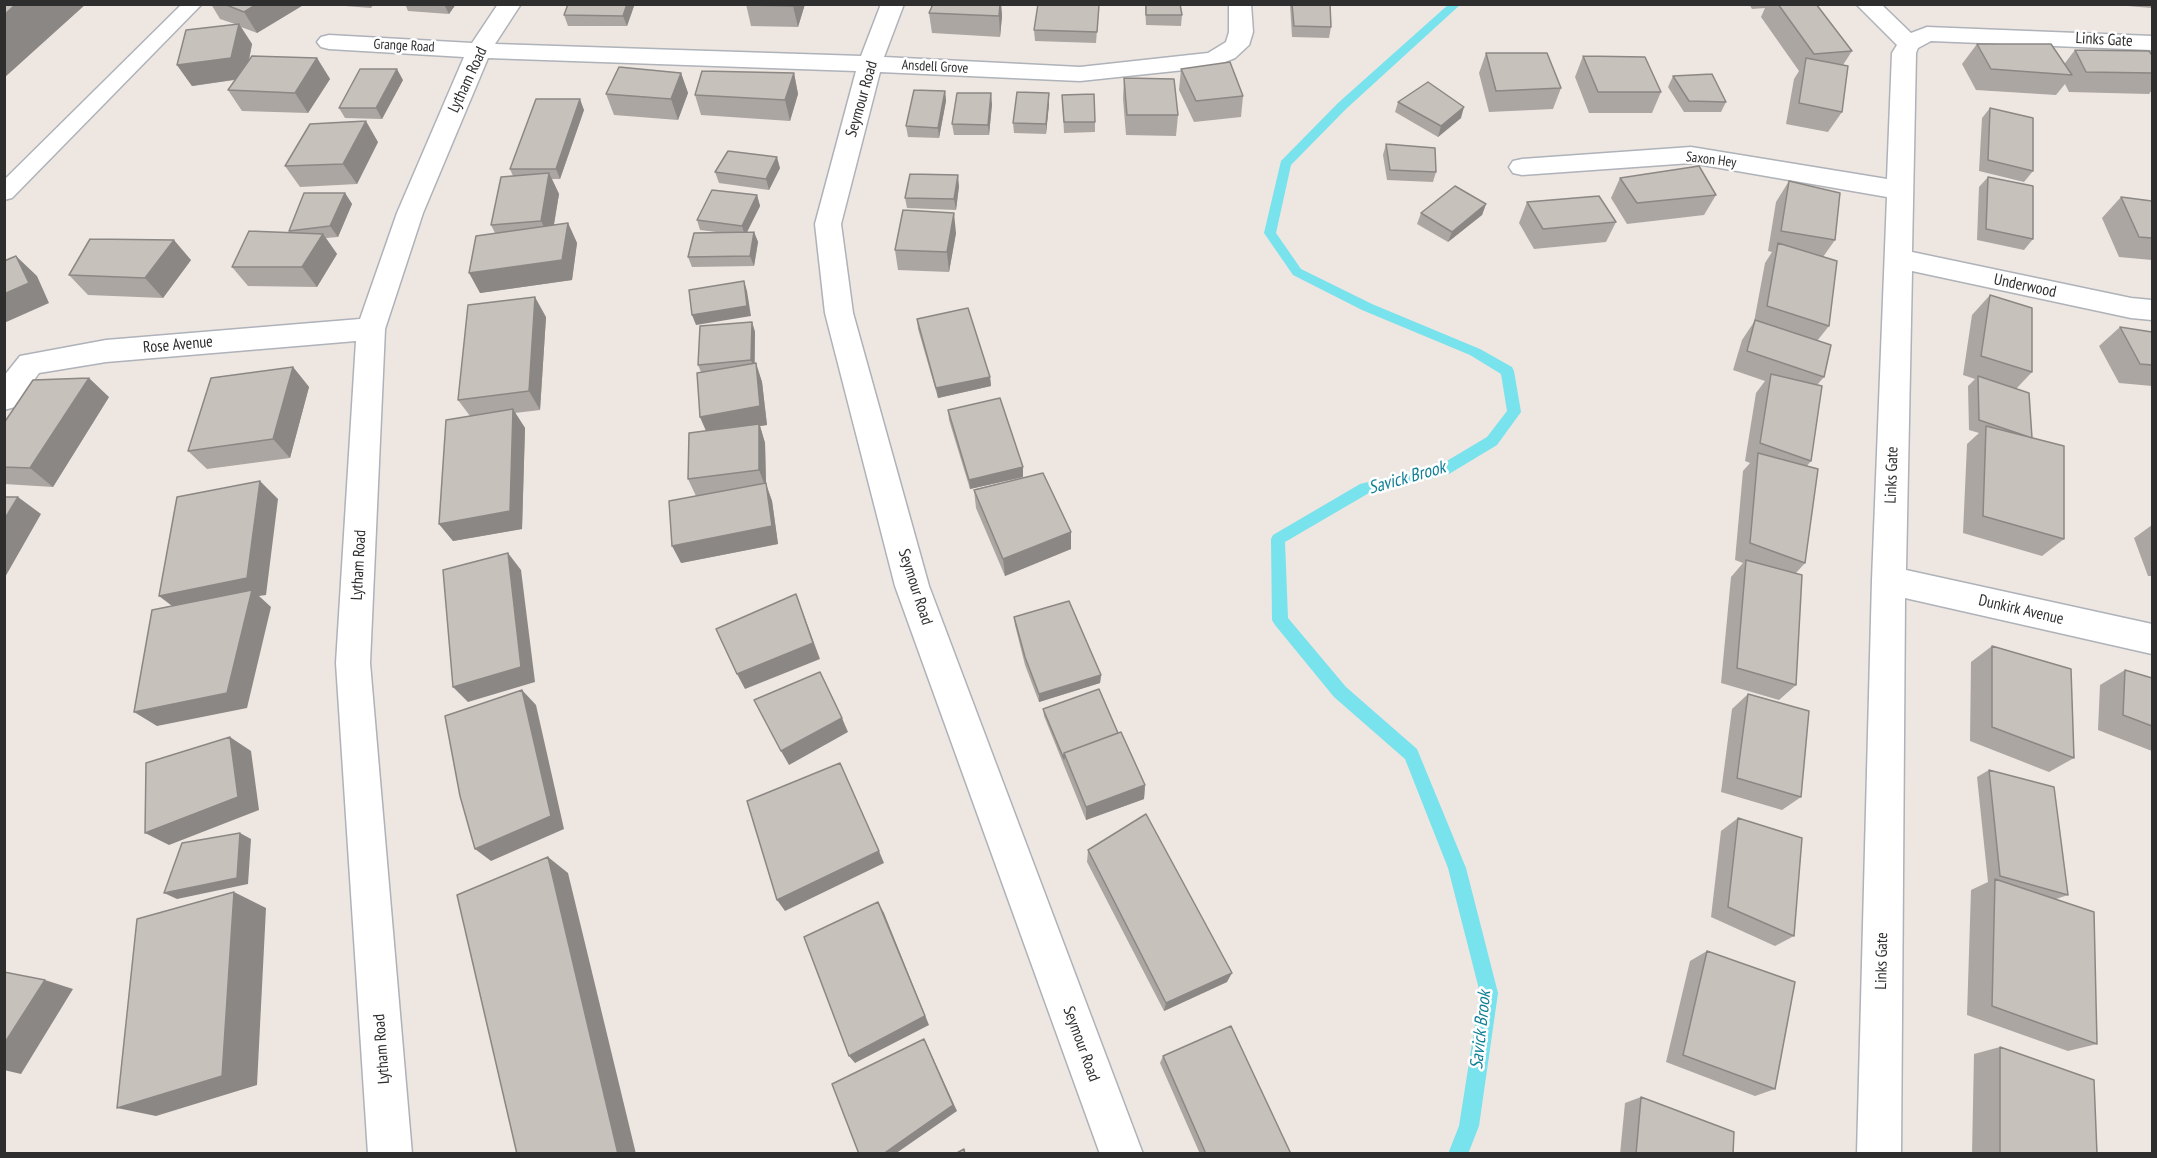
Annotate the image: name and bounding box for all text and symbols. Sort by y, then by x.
street label: Links Gate [2075,29,2133,51]
street label: Grange Road [373,36,435,56]
street label: Lytham Road [444,44,492,116]
street label: Ansdell Grove [901,57,969,77]
street label: Seymour Road [842,59,882,139]
street label: Saxon Hey [1685,149,1737,171]
street label: Underwood [1992,270,2058,302]
street label: Rose Avenue [142,332,214,358]
street label: Links Gate [1881,446,1903,504]
water label: Savick Brook [1366,457,1448,499]
street label: Lytham Road [348,529,370,601]
street label: Seymour Road [894,547,936,627]
street label: Dunkirk Avenue [1977,591,2065,629]
street label: Links Gate [1872,932,1892,990]
water label: Savick Brook [1466,990,1496,1070]
street label: Seymour Road [1059,1004,1103,1084]
street label: Lytham Road [370,1013,394,1085]

